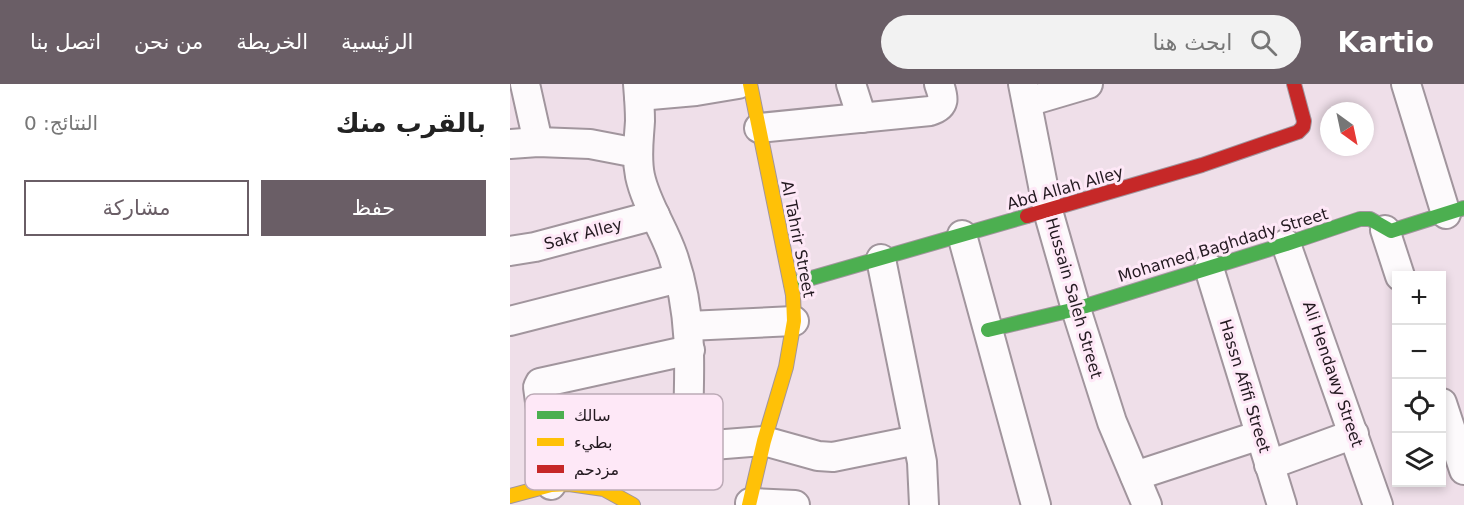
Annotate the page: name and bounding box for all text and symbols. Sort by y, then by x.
search box [881,15,1301,69]
icon: search [1247,26,1280,59]
text: Kartio [1337,26,1434,59]
text: اتصل بنا [30,30,101,54]
text: من نحن [134,30,203,54]
text: الخريطة [236,30,308,54]
text: الرئيسية [341,30,413,54]
text: ابحث هنا [1152,30,1232,55]
north arrow [1320,102,1374,156]
text: بالقرب منك [336,108,486,138]
text: النتائج: 0 [24,111,98,135]
street label: Abd Allah Alley [1005,162,1125,214]
street label: Al Tahrir Street [777,179,819,299]
button: مشاركة [24,180,249,236]
button: حفظ [261,180,486,236]
street label: Mohamed Baghdady Street [1116,204,1330,286]
street label: Sakr Alley [542,214,624,254]
street label: Hussain Saleh Street [1042,215,1106,381]
map controls [1392,271,1446,487]
button: + [1392,271,1446,325]
street label: Ali Hendawy Street [1299,299,1367,449]
street label: Hassn Afifi Street [1216,317,1274,455]
button: − [1392,325,1446,379]
button: locate [1392,379,1446,433]
legend [525,394,723,490]
text: سالك [574,406,611,425]
text: بطيء [574,433,612,453]
button: layers [1392,433,1446,487]
text: مزدحم [574,460,619,480]

